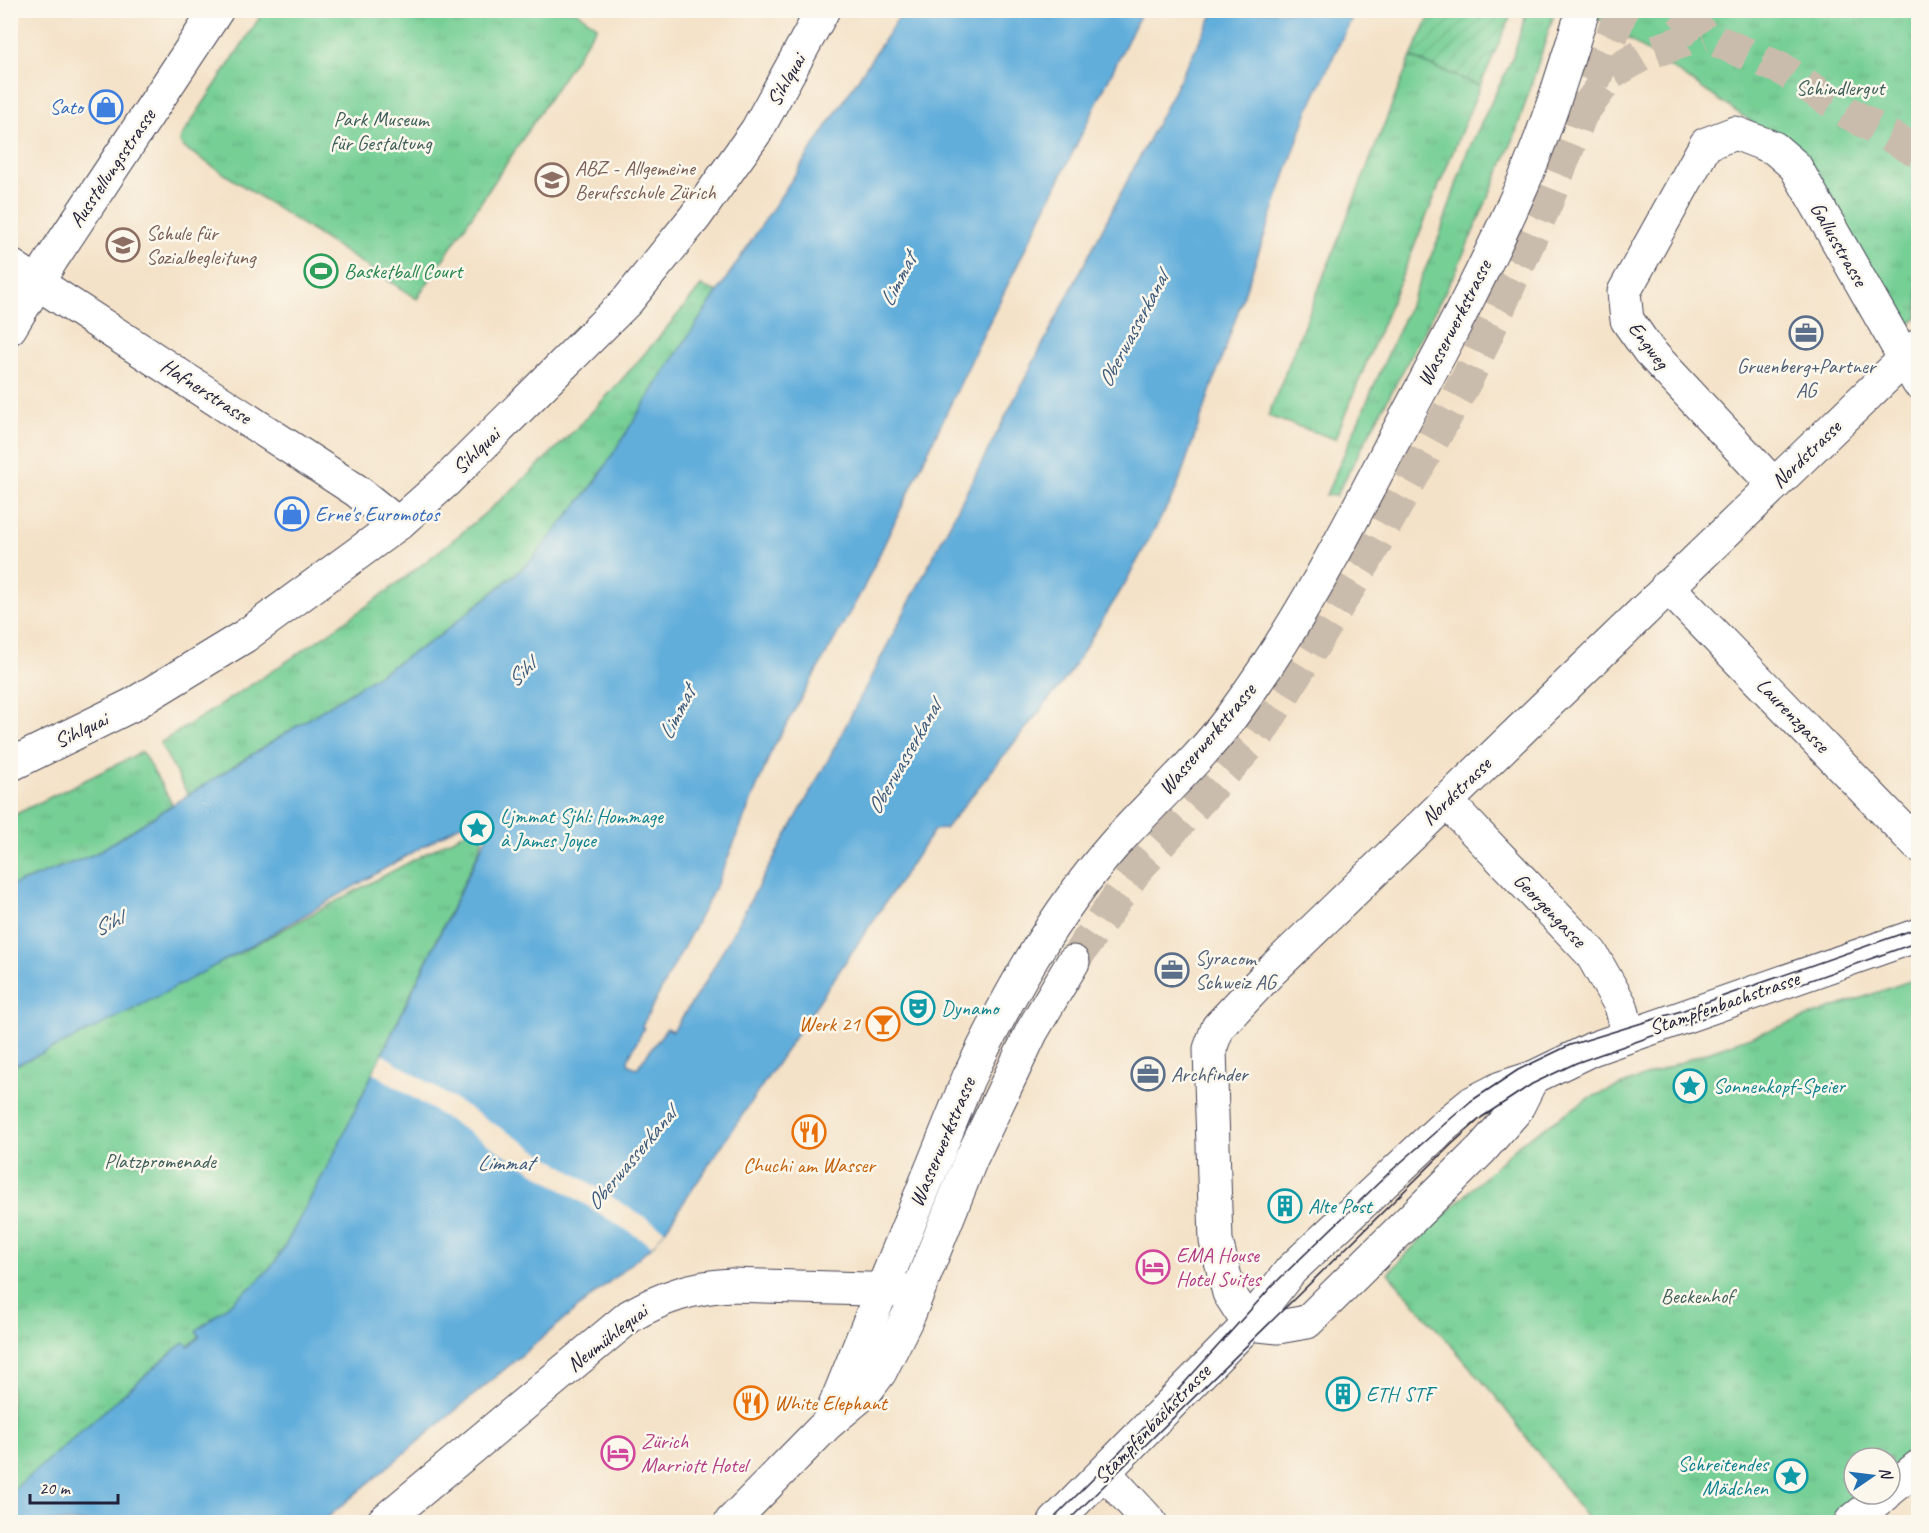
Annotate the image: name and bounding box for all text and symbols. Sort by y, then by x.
street label: Sihlquai [761,47,813,111]
park label: Schindlergut [1796,75,1886,101]
shop icon: Sato [88,89,124,125]
place label: Sato [49,94,86,120]
street label: Ausstellungsstrasse [63,103,162,232]
park label: Park Museum für Gestaltung [330,106,433,156]
place label: ABZ - Allgemeine Berufsschule Zürich [575,155,716,205]
school or university icon: ABZ - Allgemeine Berufsschule Zürich [534,162,570,198]
street label: Gallusstrasse [1805,197,1875,293]
place label: Schule für Sozialbegleitung [146,220,257,270]
school or university icon: Schule für Sozialbegleitung [105,227,141,263]
water label: Limmat [873,244,926,311]
sports icon: Basketball Court [303,253,339,289]
street label: Wasserwerkstrasse [1411,255,1497,390]
place label: Basketball Court [344,258,464,284]
water label: Oberwasserkanal [1091,261,1178,392]
office icon: Gruenberg+Partner AG [1788,315,1824,351]
street label: Engweg [1623,316,1676,375]
street label: Hafnerstrasse [156,352,258,431]
place label: Gruenberg+Partner AG [1737,353,1878,403]
street label: Nordstrasse [1766,414,1847,494]
street label: Sihlquai [447,420,507,480]
shop icon: Erne's Euromotos [274,496,310,532]
place label: Erne's Euromotos [315,501,441,527]
water label: Sihl [501,648,547,693]
street label: Laurenzgasse [1751,672,1836,759]
water label: Limmat [652,677,705,744]
street label: Wasserwerkstrasse [1153,677,1262,800]
water label: Oberwasserkanal [860,690,951,820]
street label: Sihlquai [50,705,115,754]
street label: Nordstrasse [1416,751,1497,831]
place label: Ljmmat Sjhl: Hommage à James Joyce [500,803,664,853]
place icon: Ljmmat Sjhl: Hommage à James Joyce [459,810,495,846]
street label: Georgengasse [1508,867,1593,954]
water label: Sihl [89,902,134,943]
place label: Syracom Schweiz AG [1195,945,1278,995]
office icon: Syracom Schweiz AG [1154,952,1190,988]
street label: Stampfenbachstrasse [1646,965,1803,1041]
theatre icon: Dynamo [900,990,936,1026]
place label: Dynamo [941,995,1001,1021]
bar icon: Werk 21 [865,1006,901,1042]
place label: Werk 21 [799,1011,862,1037]
office icon: Archfinder [1130,1056,1166,1092]
place label: Archfinder [1171,1061,1249,1087]
place icon: Sonnenkopf-Speier [1672,1068,1708,1104]
street label: Wasserwerkstrasse [903,1072,981,1211]
place label: Sonnenkopf-Speier [1713,1073,1846,1099]
water label: Oberwasserkanal [580,1096,687,1216]
restaurant icon: Chuchi am Wasser [791,1114,827,1150]
park label: Platzpromenade [104,1148,217,1174]
water label: Limmat [477,1149,539,1177]
place label: Chuchi am Wasser [743,1152,877,1178]
building icon: Alte Post [1267,1188,1303,1224]
place label: Alte Post [1308,1193,1374,1219]
place label: EMA House Hotel Suites [1176,1242,1262,1292]
hotel icon: EMA House Hotel Suites [1135,1249,1171,1285]
park label: Beckenhof [1661,1283,1737,1309]
street label: Neumühlequai [561,1297,655,1378]
street label: Stampfenbachstrasse [1088,1358,1217,1489]
building icon: ETH STF [1325,1376,1361,1412]
place label: ETH STF [1366,1381,1438,1407]
restaurant icon: White Elephant [733,1385,769,1421]
place label: White Elephant [774,1390,889,1416]
place label: Zürich Marriott Hotel [641,1428,751,1478]
hotel icon: Zürich Marriott Hotel [600,1435,636,1471]
north arrow [1842,1446,1902,1506]
place label: Schreitendes Mädchen [1677,1451,1770,1501]
place icon: Schreitendes Mädchen [1773,1458,1809,1494]
text: N [1875,1465,1897,1483]
scale bar [30,1467,118,1505]
text: 20 m [39,1477,72,1499]

